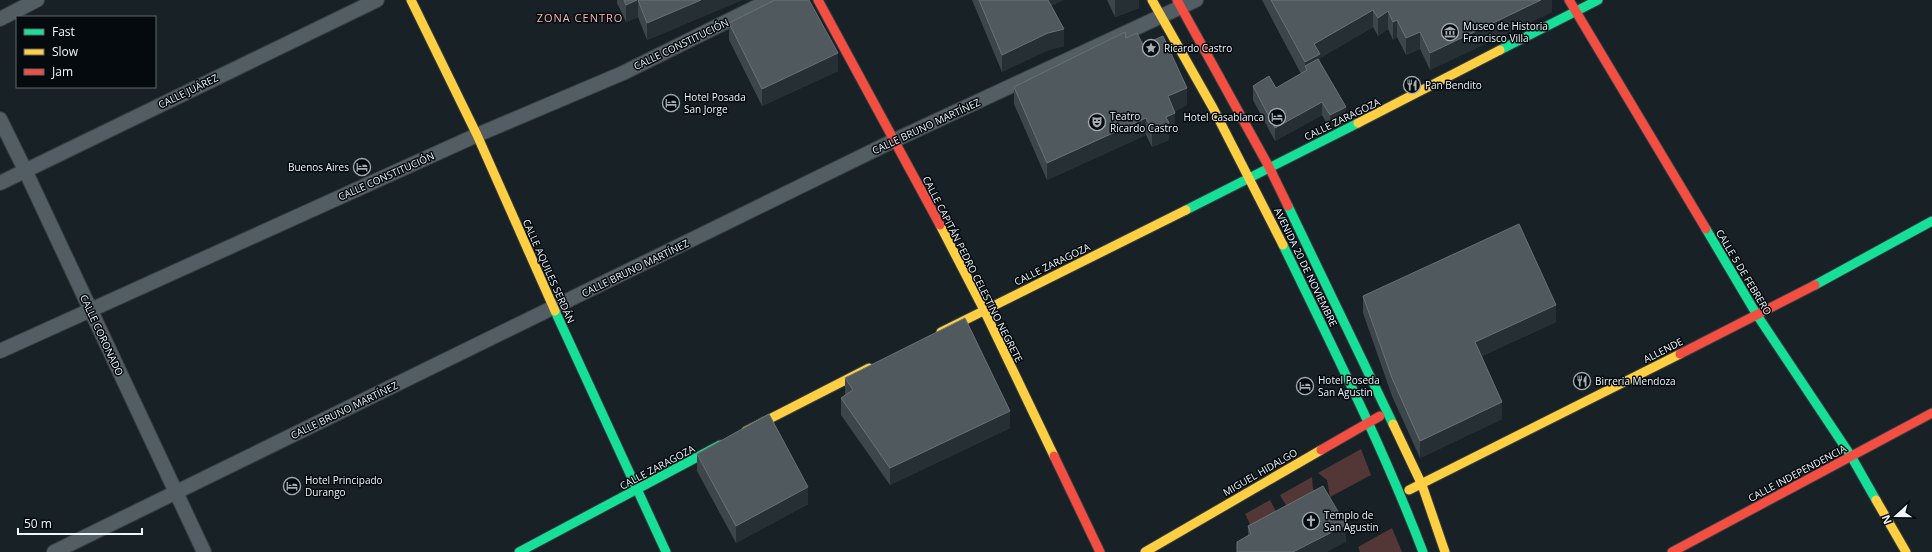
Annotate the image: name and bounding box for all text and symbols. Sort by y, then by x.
district label: ZONA CENTRO [537,10,623,25]
street label: CALLE CONSTITUCIÓN [631,15,731,73]
legend [16,16,156,88]
place label: Museo de Historia Francisco Villa [1463,19,1548,45]
museum icon: Museo de Historia Francisco Villa [1440,22,1460,42]
text: Fast [52,23,75,40]
place icon: Ricardo Castro [1141,38,1161,58]
place label: Ricardo Castro [1164,41,1232,55]
text: Slow [52,43,79,60]
text: Jam [51,63,73,80]
street label: CALLE JUÁREZ [156,70,221,112]
restaurant icon: Pan Bendito [1402,75,1422,95]
place label: Pan Bendito [1425,78,1482,92]
place label: Hotel Posada San Jorge [684,90,746,116]
hotel icon: Hotel Posada San Jorge [661,93,681,113]
street label: CALLE ZARAGOZA [1302,94,1383,143]
street label: CALLE BRUNO MARTÍNEZ [870,95,983,157]
hotel icon: Hotel Casablanca [1267,107,1287,127]
place label: Teatro Ricardo Castro [1110,109,1178,135]
place label: Hotel Casablanca [1183,110,1264,124]
theatre icon: Teatro Ricardo Castro [1087,112,1107,132]
street label: CALLE CONSTITUCIÓN [336,148,436,204]
hotel icon: Buenos Aires [352,157,372,177]
place label: Buenos Aires [288,160,349,174]
street label: CALLE CAPITÁN PEDRO CELESTINO NEGRETE [920,173,1026,365]
street label: AVENIDA 20 DE NOVIEMBRE [1271,205,1341,329]
street label: CALLE AQUILES SERDÁN [520,217,578,325]
street label: CALLE 5 DE FEBRERO [1713,226,1775,318]
street label: CALLE BRUNO MARTÍNEZ [579,236,691,300]
street label: CALLE ZARAGOZA [1012,239,1093,288]
street label: CALLE CORONADO [77,292,127,378]
street label: ALLENDE [1641,334,1685,366]
restaurant icon: Birreria Mendoza [1572,371,1592,391]
place label: Hotel Poseda San Agustin [1318,373,1380,399]
place label: Birreria Mendoza [1595,374,1676,388]
hotel icon: Hotel Poseda San Agustin [1295,376,1315,396]
street label: CALLE BRUNO MARTÍNEZ [288,378,400,442]
street label: CALLE ZARAGOZA [617,441,697,493]
street label: CALLE INDEPENDENCIA [1745,441,1849,505]
street label: MIGUEL HIDALGO [1220,445,1300,499]
place label: Hotel Principado Durango [305,473,383,499]
hotel icon: Hotel Principado Durango [282,476,302,496]
north arrow [1876,496,1916,536]
place label: Templo de San Agustin [1324,508,1379,534]
scale bar [18,510,142,536]
church icon: Templo de San Agustin [1301,511,1321,531]
text: N [1878,513,1895,527]
text: 50 m [24,515,52,532]

